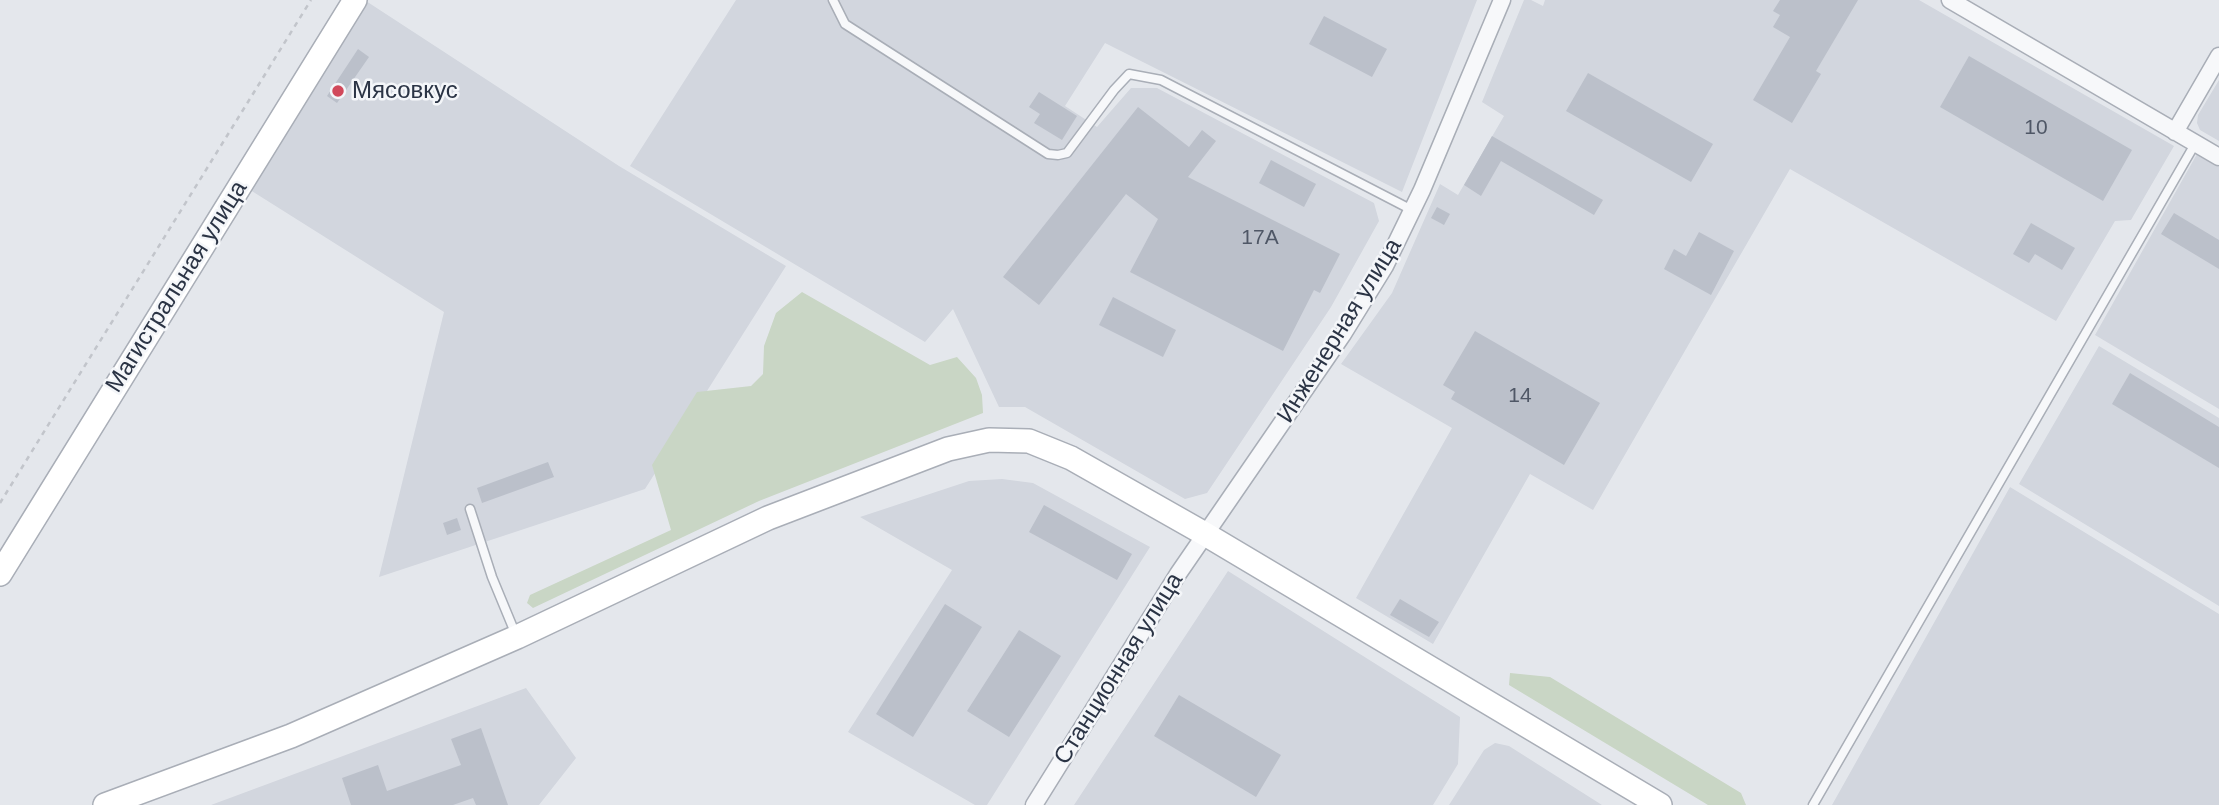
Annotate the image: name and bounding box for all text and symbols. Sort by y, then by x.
place label: Мясовкус [352,77,458,105]
marker: Мясовкус [330,83,346,99]
house number: 10 [2024,115,2048,141]
street label: Магистральная улица [100,176,254,398]
house number: 17А [1241,225,1279,251]
street label: Инженерная улица [1272,233,1408,429]
house number: 14 [1508,383,1532,409]
street label: Станционная улица [1048,568,1190,770]

